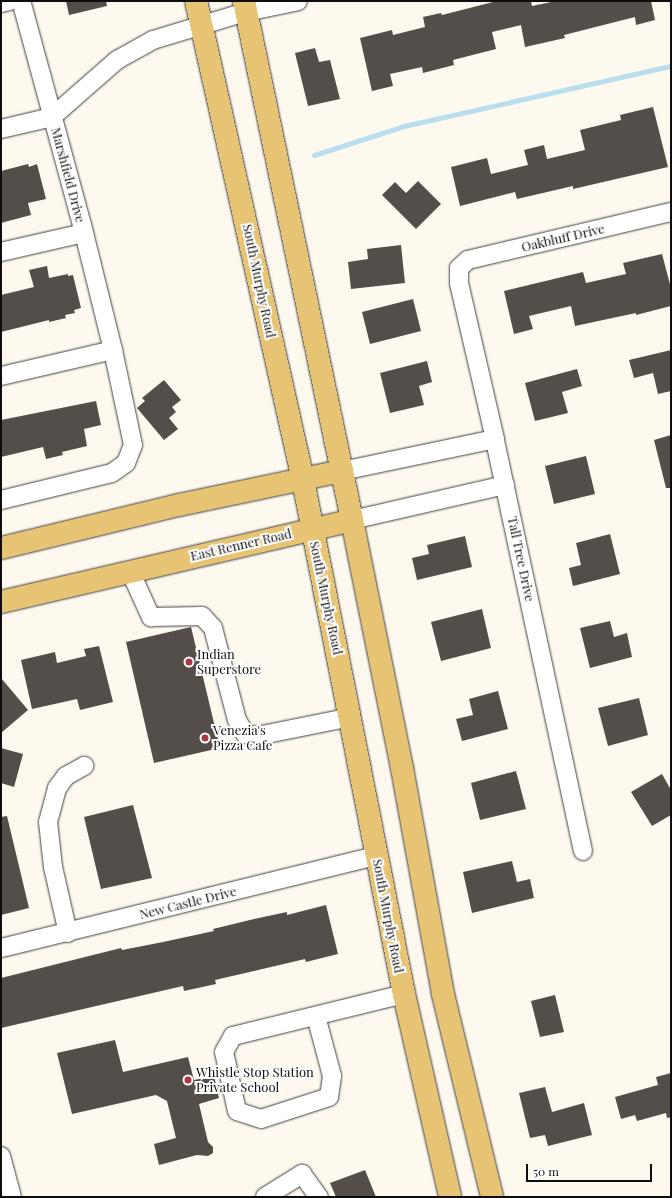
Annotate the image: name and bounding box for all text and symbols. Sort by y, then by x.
street label: Marshfield Drive [48,126,88,224]
street label: Oakbluff Drive [520,221,606,255]
street label: South Murphy Road [239,223,279,339]
street label: Tall Tree Drive [504,515,538,603]
street label: East Renner Road [189,526,293,564]
street label: South Murphy Road [306,540,346,656]
place label: Indian Superstore [197,647,261,678]
marker: Indian Superstore [184,657,194,667]
place label: Venezia's Pizza Cafe [213,723,273,754]
marker: Venezia's Pizza Cafe [200,733,210,743]
street label: South Murphy Road [369,858,407,974]
street label: New Castle Drive [138,883,238,923]
place label: Whistle Stop Station Private School [196,1065,314,1096]
marker: Whistle Stop Station Private School [183,1075,193,1085]
scale bar [528,1156,654,1182]
text: 50 m [533,1163,559,1179]

